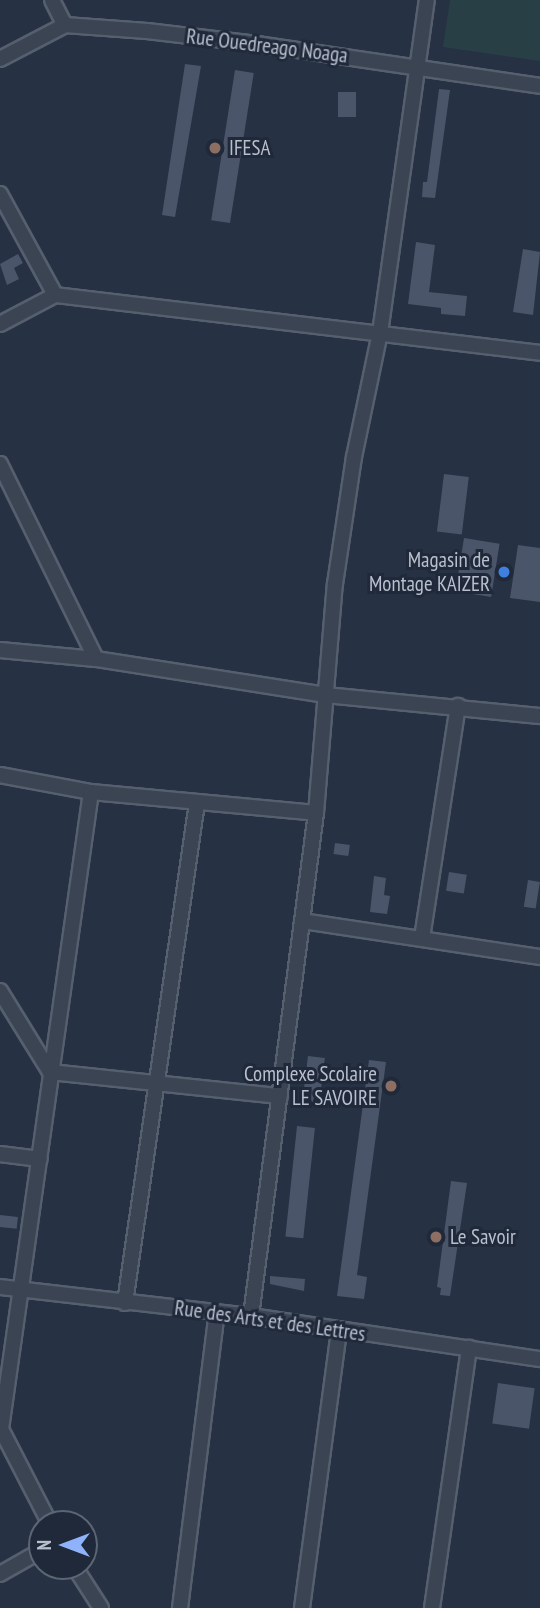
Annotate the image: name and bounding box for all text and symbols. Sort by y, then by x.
street label: Rue Ouedreago Noaga [185,24,349,68]
place label: IFESA [229,135,270,161]
marker: IFESA [207,140,223,156]
place label: Magasin de Montage KAIZER [369,547,490,597]
marker: Magasin de Montage KAIZER [496,564,512,580]
place label: Complexe Scolaire LE SAVOIRE [244,1061,377,1111]
marker: Complexe Scolaire LE SAVOIRE [383,1078,399,1094]
place label: Le Savoir [450,1224,516,1250]
marker: Le Savoir [428,1229,444,1245]
street label: Rue des Arts et des Lettres [173,1295,367,1347]
north arrow [28,1510,98,1580]
text: N [32,1540,56,1550]

